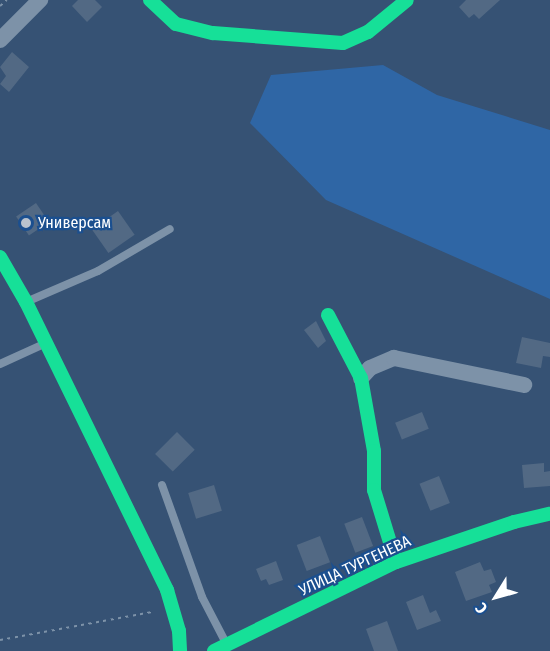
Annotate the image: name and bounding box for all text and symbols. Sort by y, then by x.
place label: Универсам [38,213,111,233]
marker: Универсам [19,216,33,230]
street label: УЛИЦА ТУРГЕНЕВА [296,532,414,600]
north arrow [466,567,526,627]
text: С [471,599,491,617]

